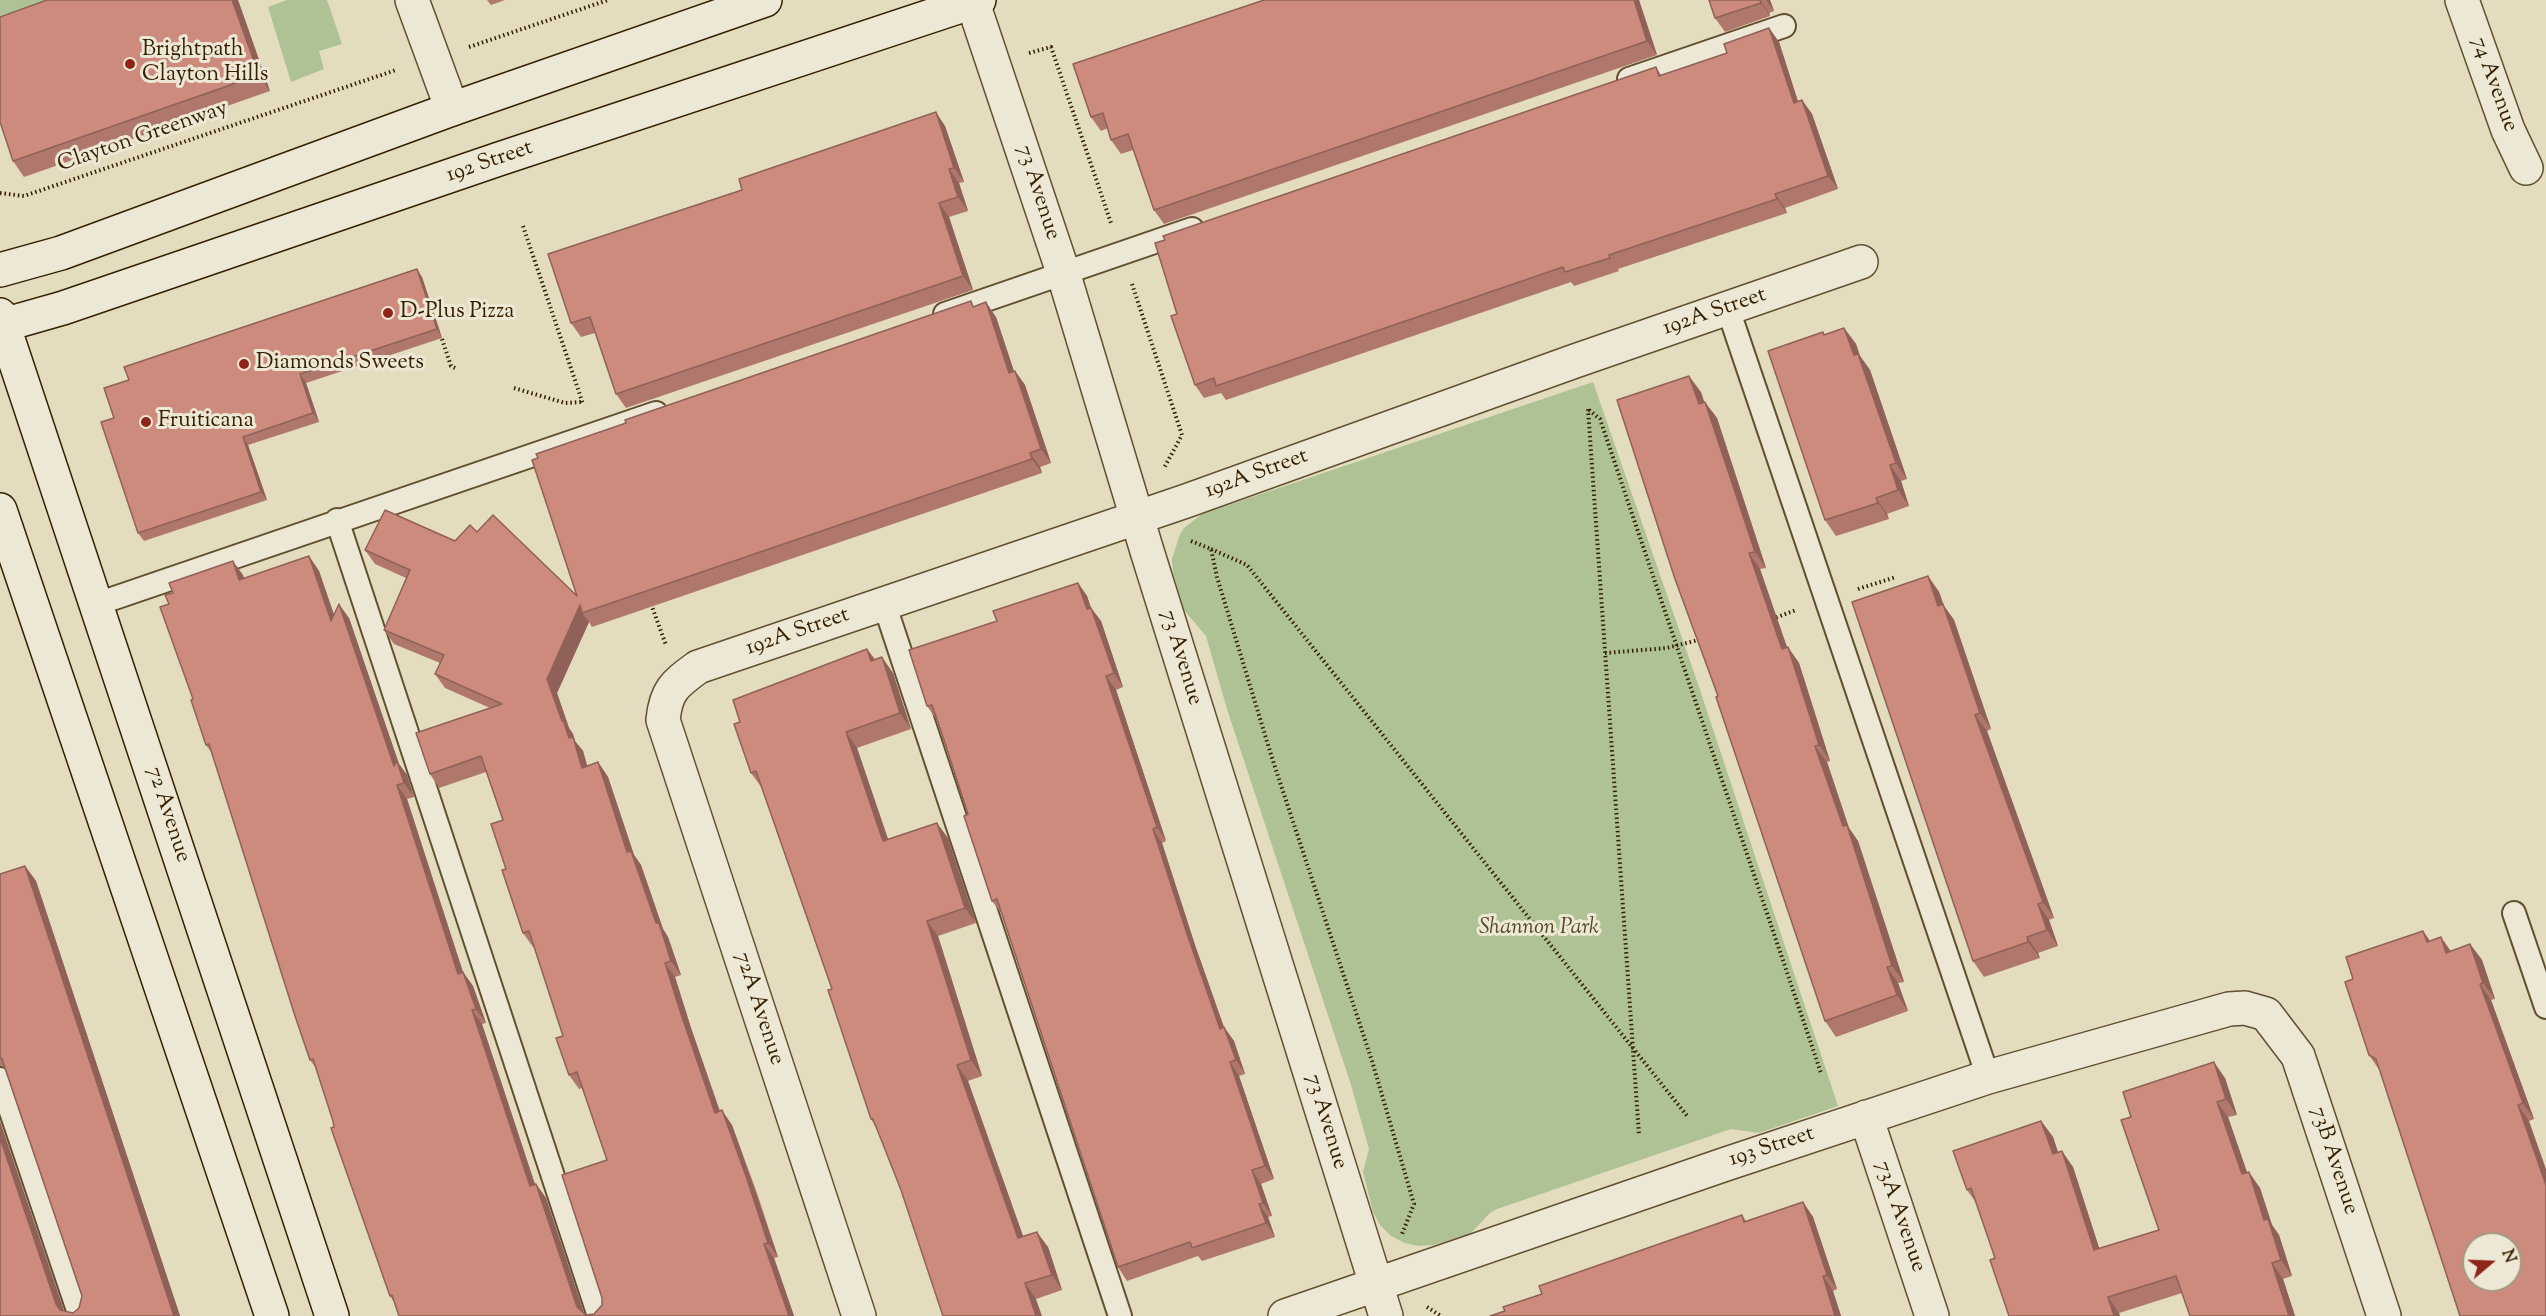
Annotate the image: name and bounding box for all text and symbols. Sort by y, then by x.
street label: 74 Avenue [2464,34,2522,136]
place label: Brightpath Clayton Hills [142,38,268,90]
marker: Brightpath Clayton Hills [123,57,137,71]
street label: Clayton Greenway [54,96,232,180]
street label: 192 Street [443,136,537,190]
street label: 73 Avenue [1009,142,1065,244]
street label: 192A Street [1660,283,1770,343]
place label: D-Plus Pizza [400,300,514,326]
marker: D-Plus Pizza [381,306,395,320]
place label: Diamonds Sweets [256,351,424,377]
marker: Diamonds Sweets [237,357,251,371]
place label: Fruiticana [158,409,254,435]
marker: Fruiticana [139,415,153,429]
street label: 192A Street [1202,444,1312,506]
street label: 192A Street [743,603,853,663]
street label: 73 Avenue [1153,607,1207,709]
street label: 72 Avenue [139,764,195,866]
park label: Shannon Park [1479,916,1599,942]
street label: 72A Avenue [727,949,789,1069]
street label: 73 Avenue [1298,1071,1352,1173]
street label: 73B Avenue [2303,1104,2363,1218]
street label: 193 Street [1726,1122,1818,1174]
street label: 73A Avenue [1868,1158,1930,1276]
north arrow [2462,1232,2522,1292]
text: N [2495,1247,2521,1266]

